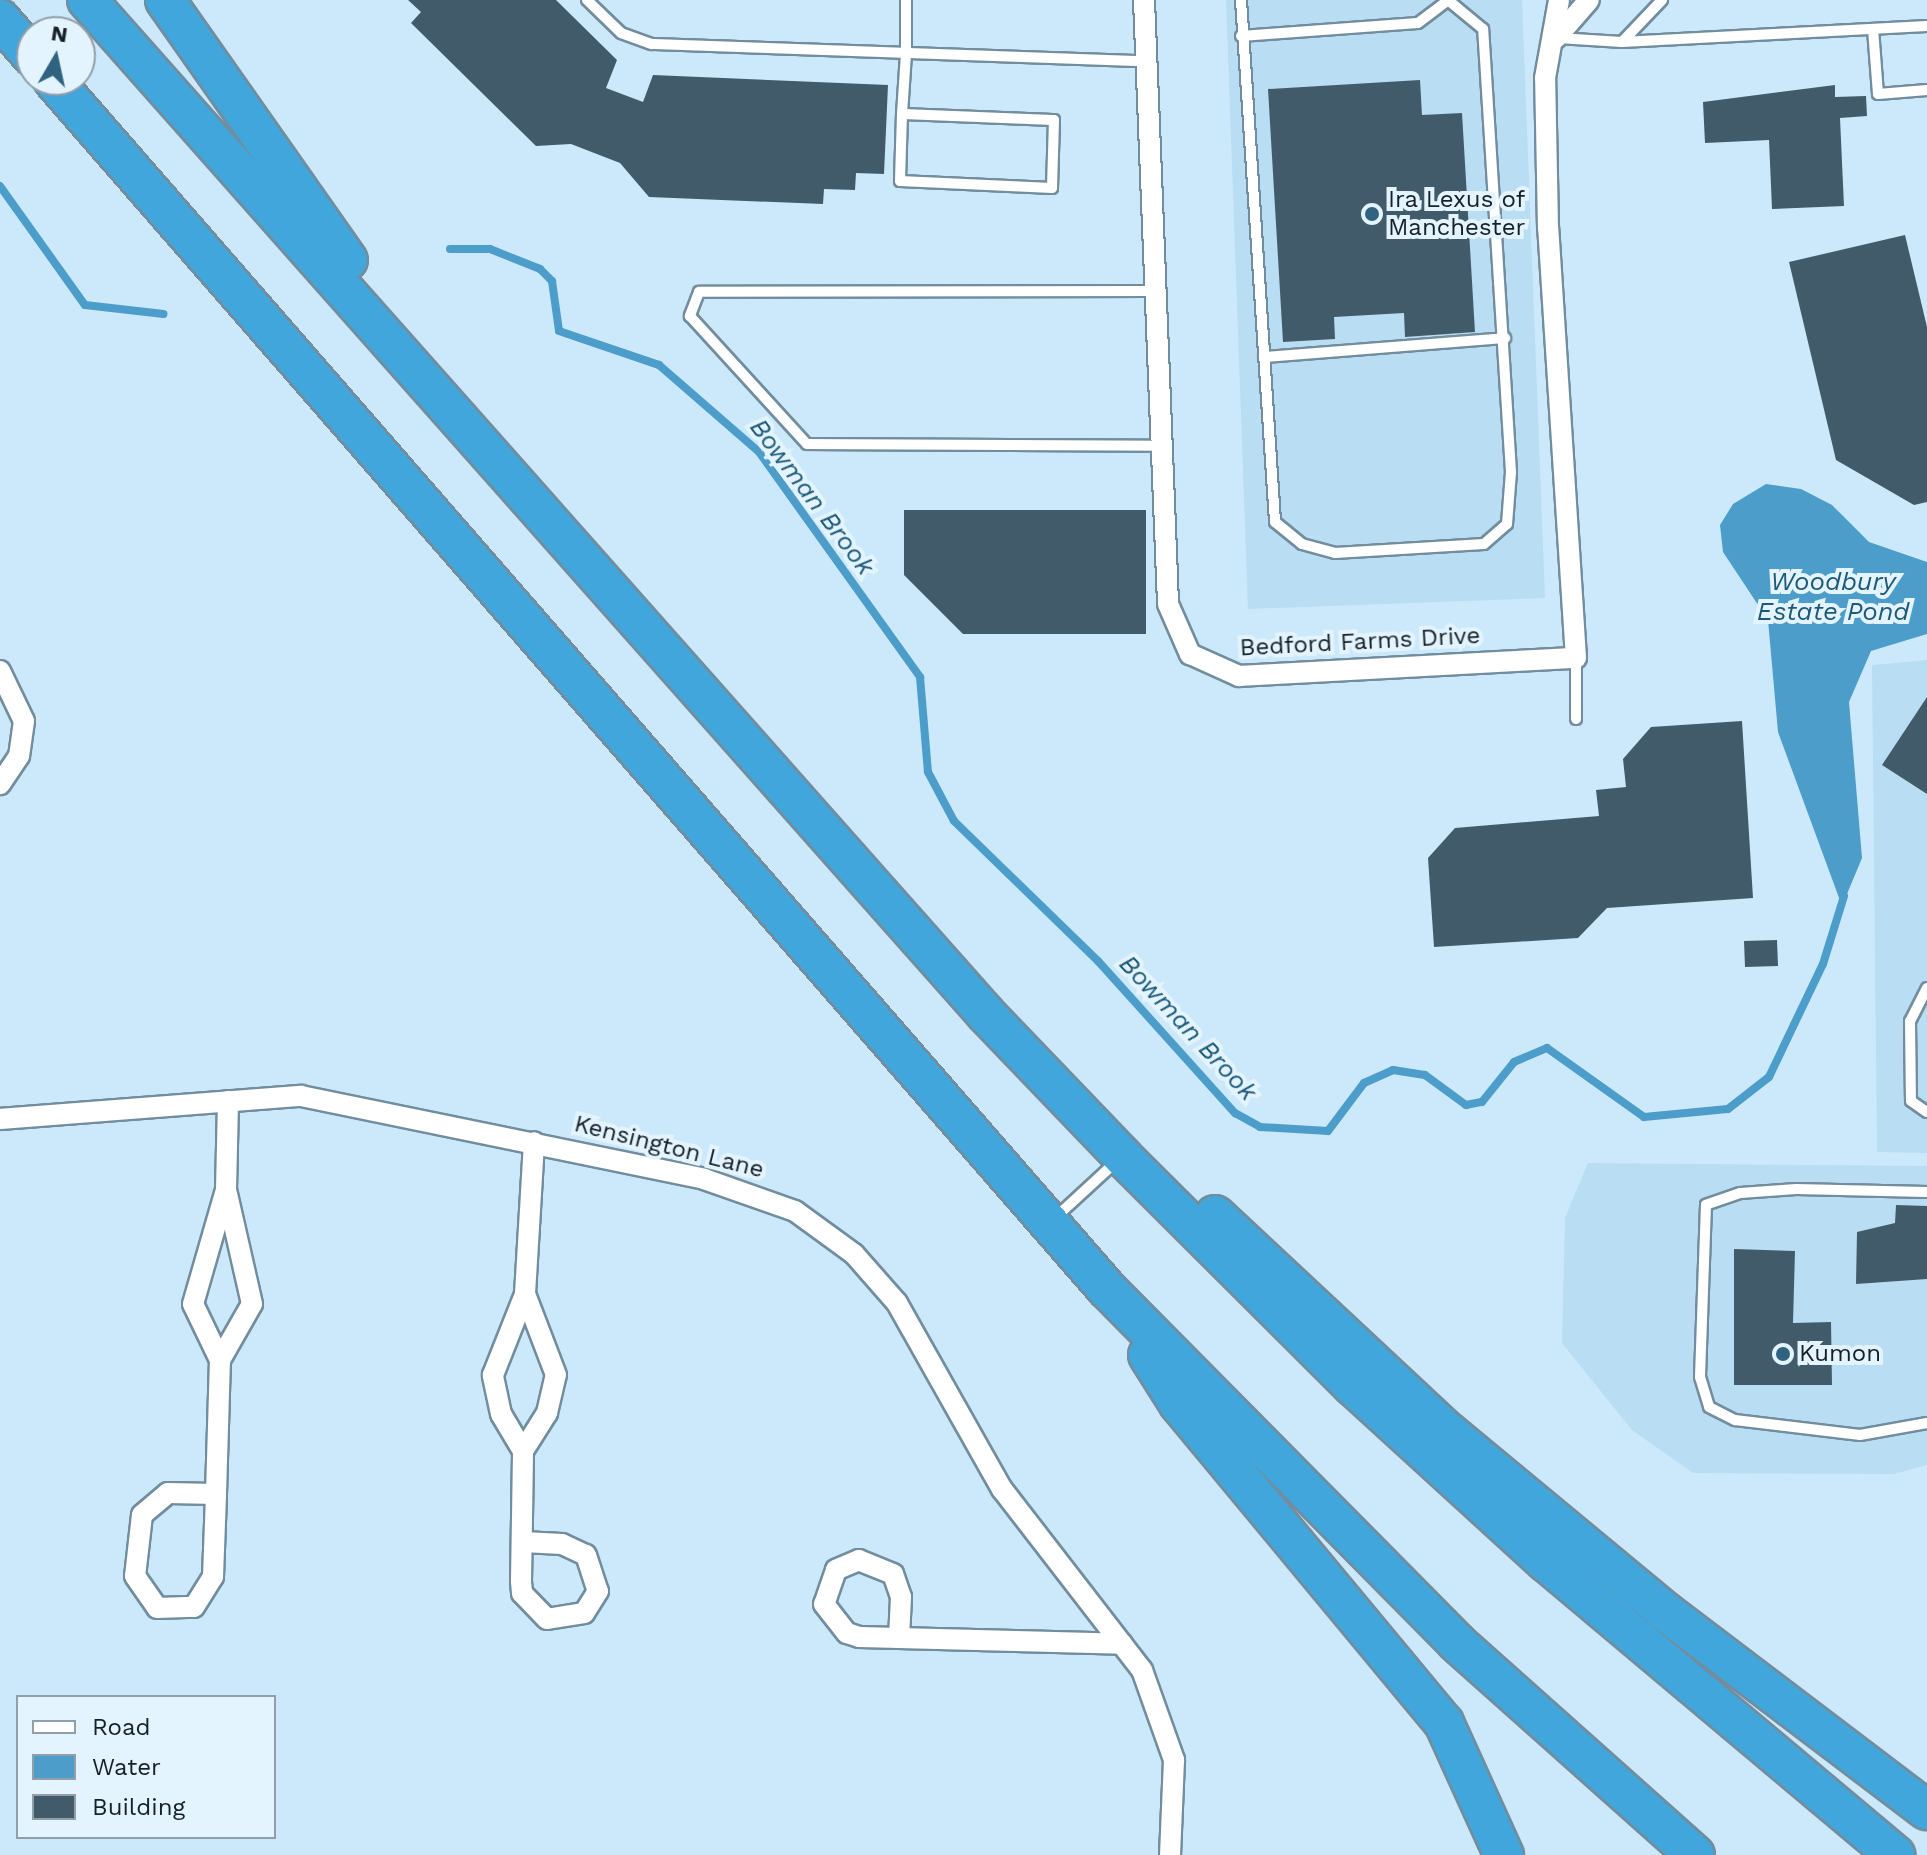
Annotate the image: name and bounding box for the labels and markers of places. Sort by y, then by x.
place label: Ira Lexus of Manchester [1388,186,1526,242]
marker: Ira Lexus of Manchester [1363,205,1381,223]
place label: Kumon [1799,1340,1881,1368]
marker: Kumon [1774,1345,1792,1363]

